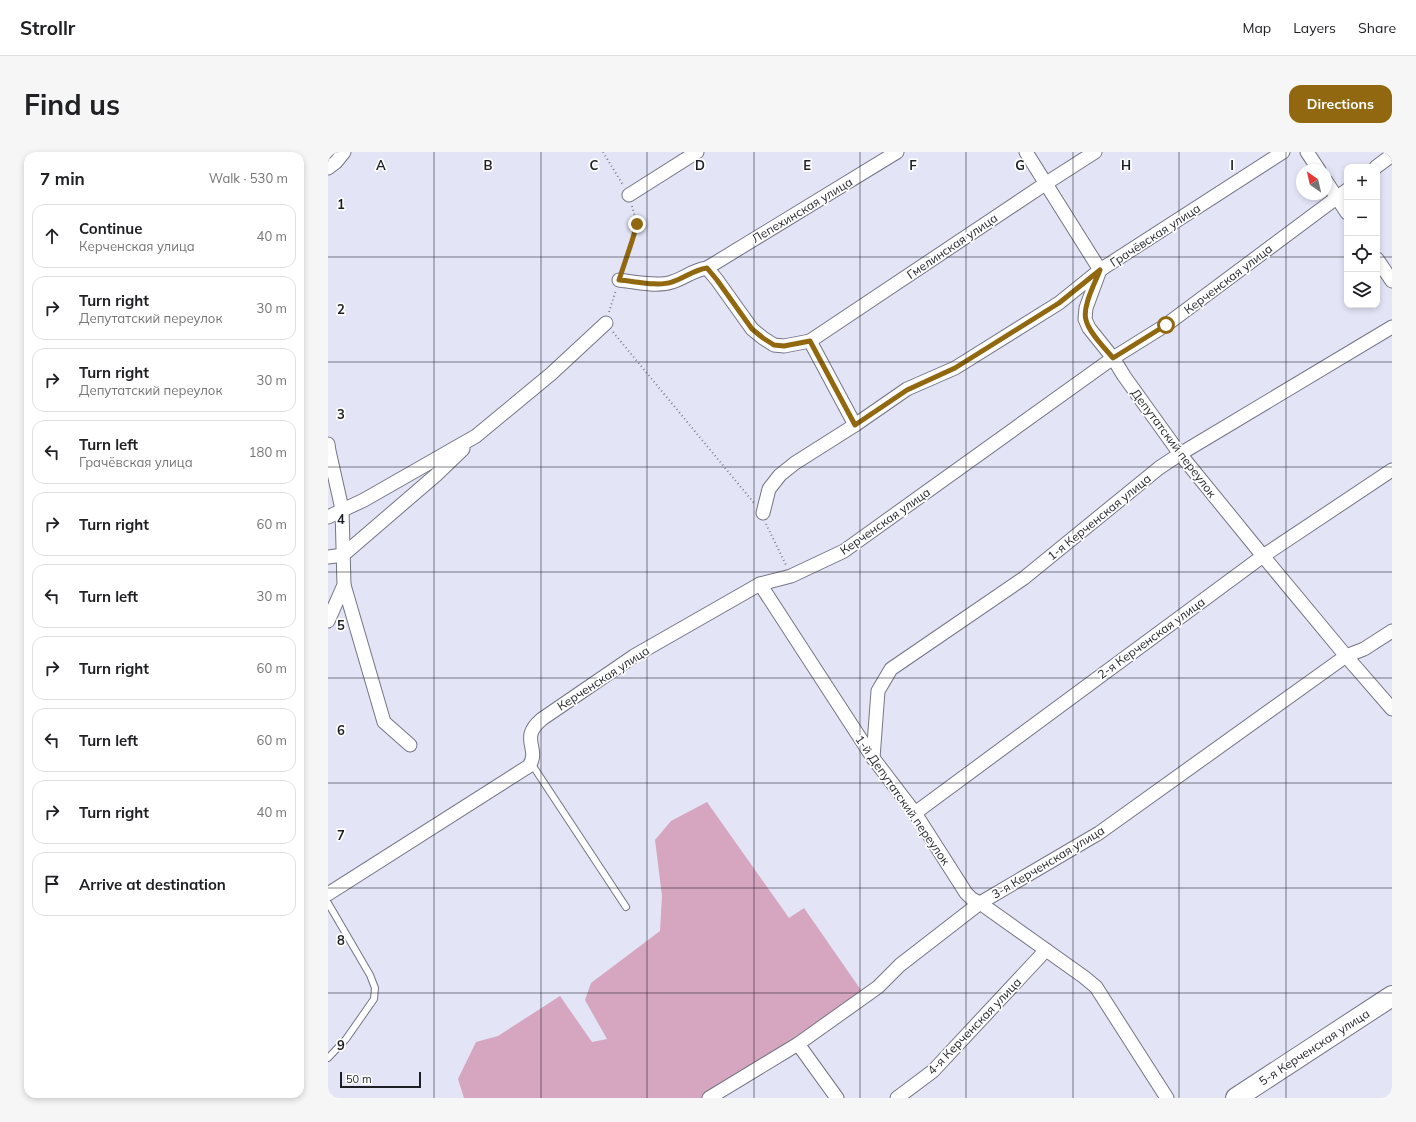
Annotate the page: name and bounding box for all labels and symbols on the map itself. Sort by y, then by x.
text: A [376,157,386,173]
text: B [484,157,493,173]
text: C [590,157,599,173]
text: D [695,157,705,173]
text: E [803,157,811,173]
text: F [909,157,917,173]
text: G [1015,157,1025,173]
text: H [1121,157,1131,173]
text: I [1230,157,1234,173]
north arrow [1296,164,1332,200]
street label: Лепехинская улица [749,174,855,246]
text: 1 [337,196,345,212]
street label: Грачёвская улица [1107,200,1203,270]
street label: Гмелинская улица [904,210,1000,282]
route end [628,215,646,233]
street label: Керченская улица [1181,241,1275,317]
text: 2 [337,301,345,317]
route start [1157,316,1175,334]
street label: Депутатский переулок [1128,386,1220,501]
text: 3 [337,406,345,422]
street label: 1-я Керченская улица [1044,471,1154,563]
street label: Керченская улица [837,484,933,558]
text: 4 [337,511,345,527]
street label: 2-я Керченская улица [1094,594,1208,682]
text: 5 [337,617,345,633]
street label: Керченская улица [554,643,652,713]
text: 6 [337,722,345,738]
street label: 1-й Депутатский переулок [852,732,954,868]
street label: 3-я Керченская улица [989,822,1107,902]
text: 7 [337,827,345,843]
text: 8 [337,932,345,948]
street label: 4-я Керченская улица [924,974,1024,1078]
street label: 5-я Керченская улица [1256,1006,1372,1088]
text: 9 [337,1037,345,1053]
scale bar [340,1070,421,1089]

